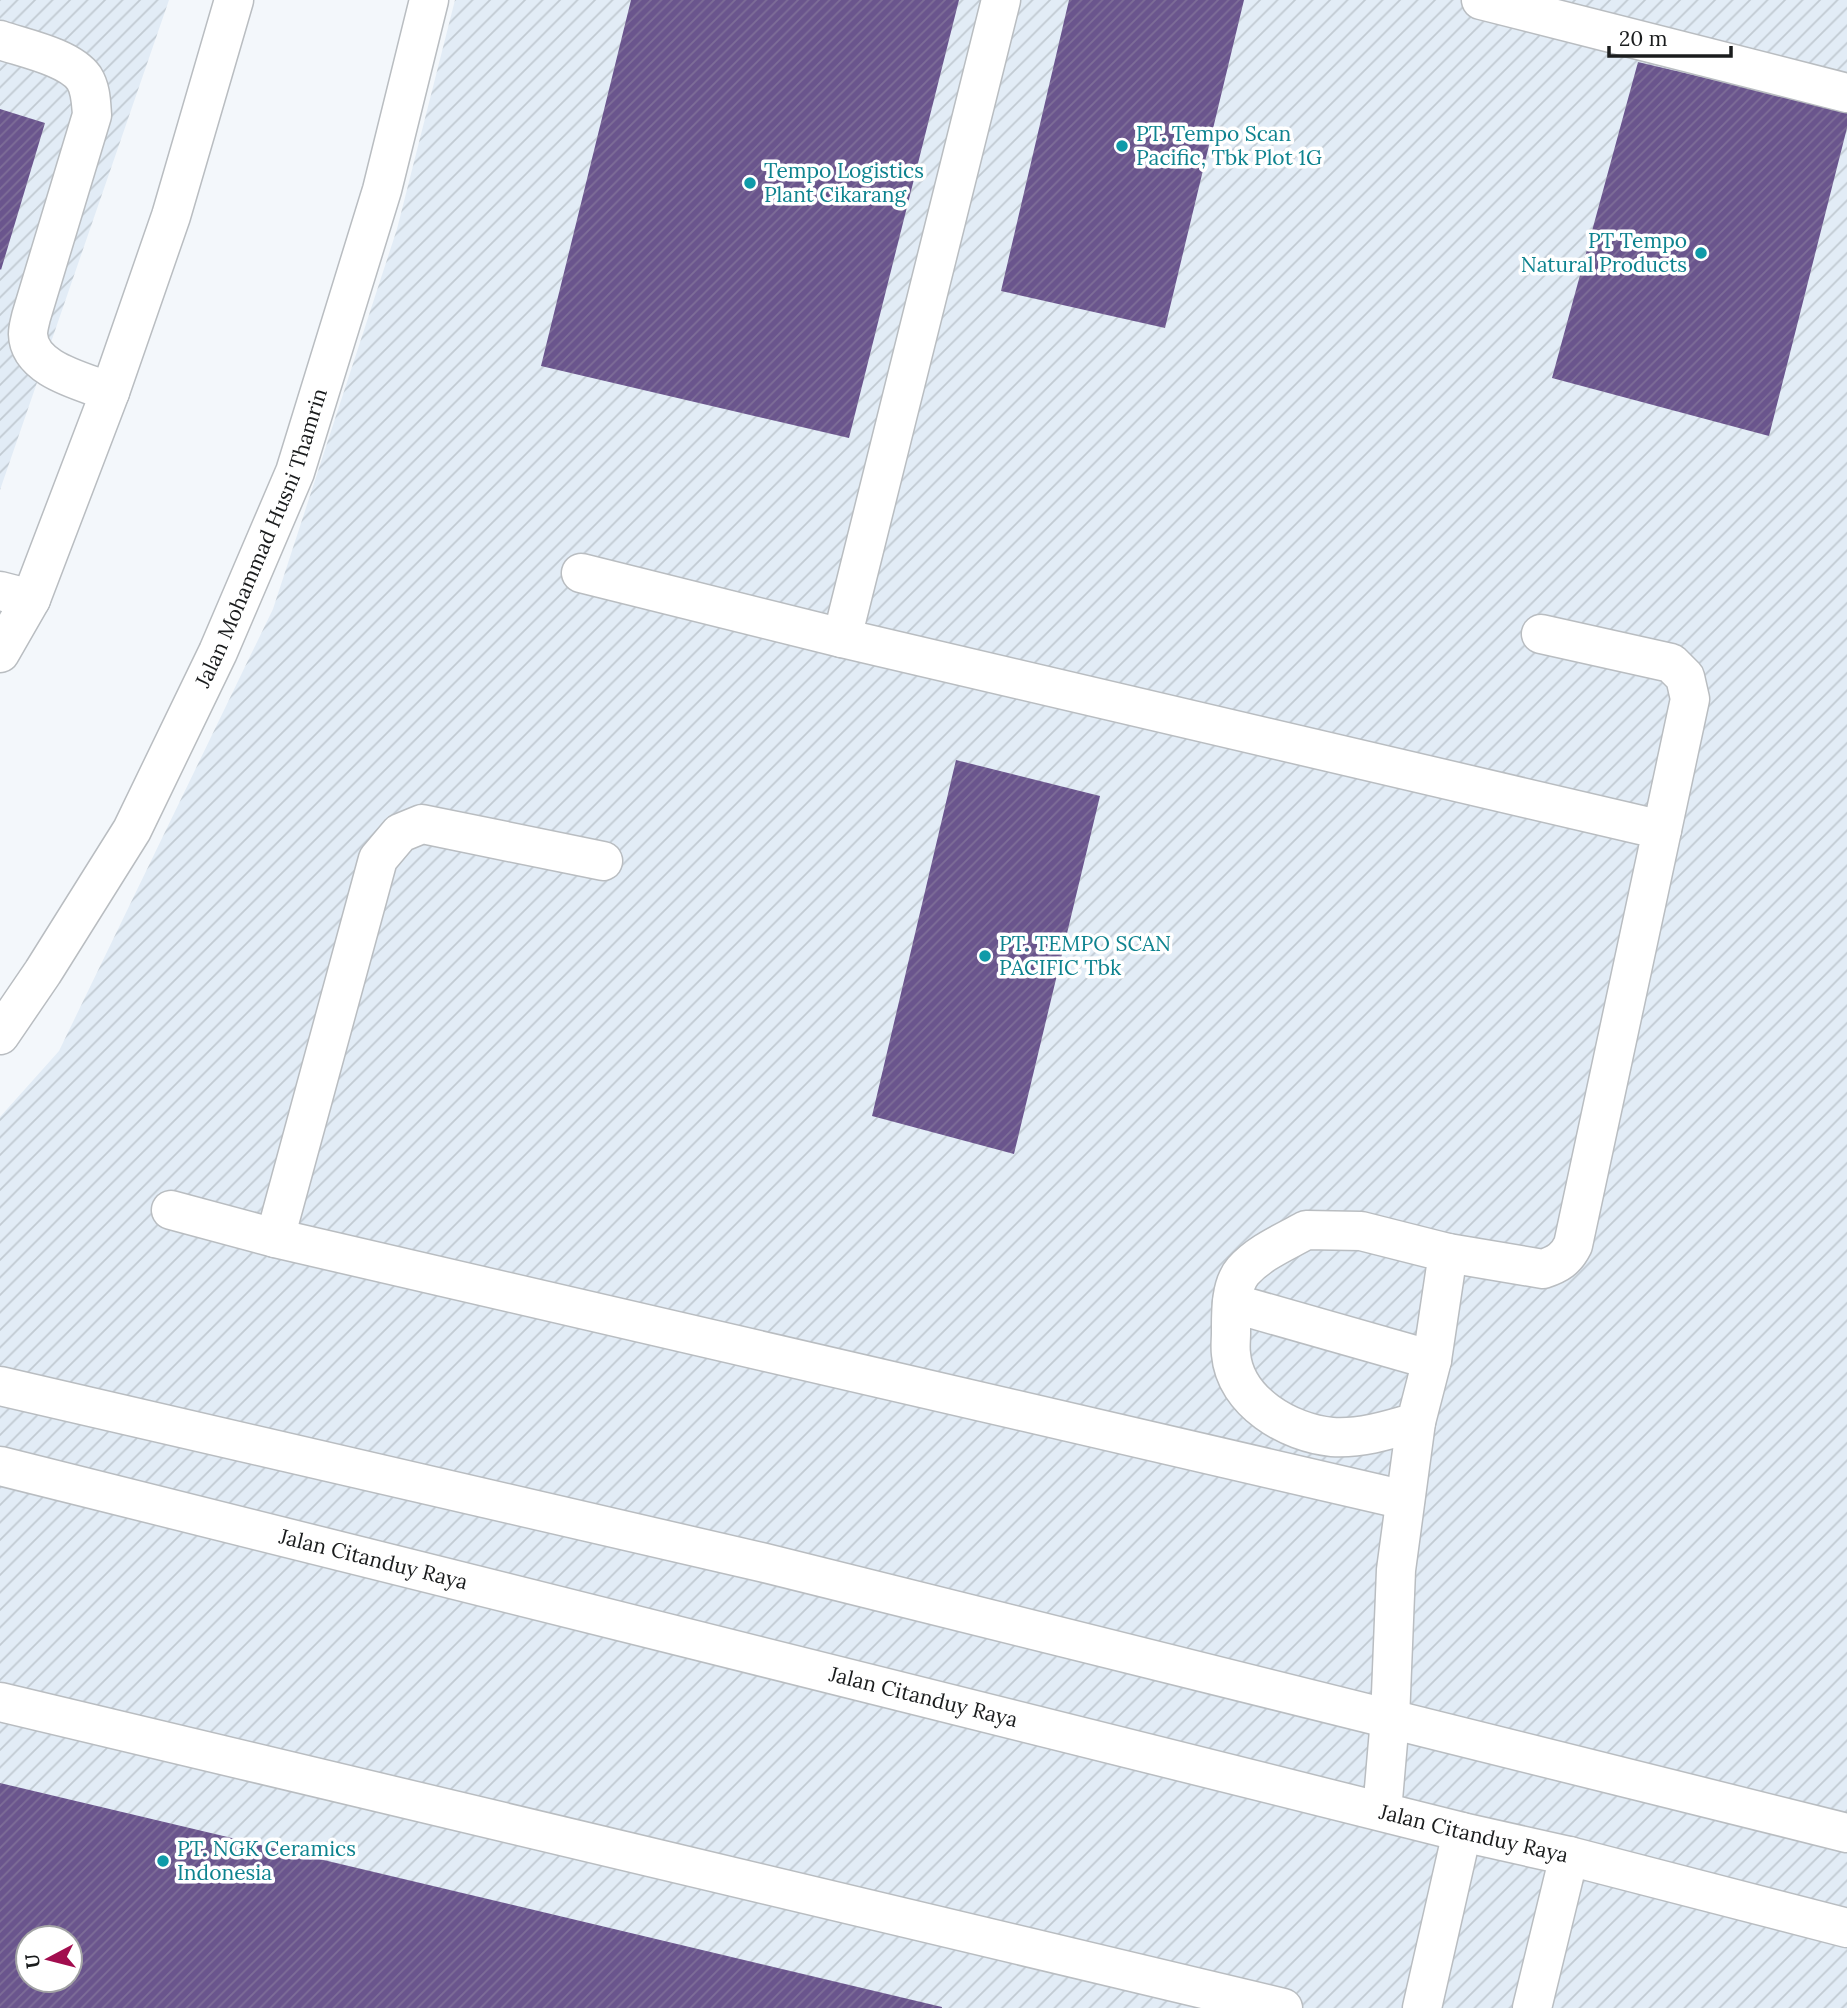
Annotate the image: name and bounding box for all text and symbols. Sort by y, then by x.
scale bar [1609,14,1731,58]
text: 20 m [1619,25,1668,52]
place label: PT. Tempo Scan Pacific, Tbk Plot 1G [1136,120,1322,171]
marker: PT. Tempo Scan Pacific, Tbk Plot 1G [1114,138,1130,154]
place label: Tempo Logistics Plant Cikarang [764,157,924,208]
marker: Tempo Logistics Plant Cikarang [742,175,758,191]
place label: PT Tempo Natural Products [1521,227,1687,278]
marker: PT Tempo Natural Products [1693,245,1709,261]
street label: Jalan Mohammad Husni Thamrin [189,385,333,693]
place label: PT. TEMPO SCAN PACIFIC Tbk [999,930,1171,981]
marker: PT. TEMPO SCAN PACIFIC Tbk [977,948,993,964]
street label: Jalan Citanduy Raya [276,1522,471,1596]
street label: Jalan Citanduy Raya [826,1660,1021,1733]
street label: Jalan Citanduy Raya [1376,1798,1571,1868]
place label: PT. NGK Ceramics Indonesia [177,1835,356,1886]
marker: PT. NGK Ceramics Indonesia [155,1853,171,1869]
north arrow [14,1924,84,1994]
text: U [19,1952,45,1970]

